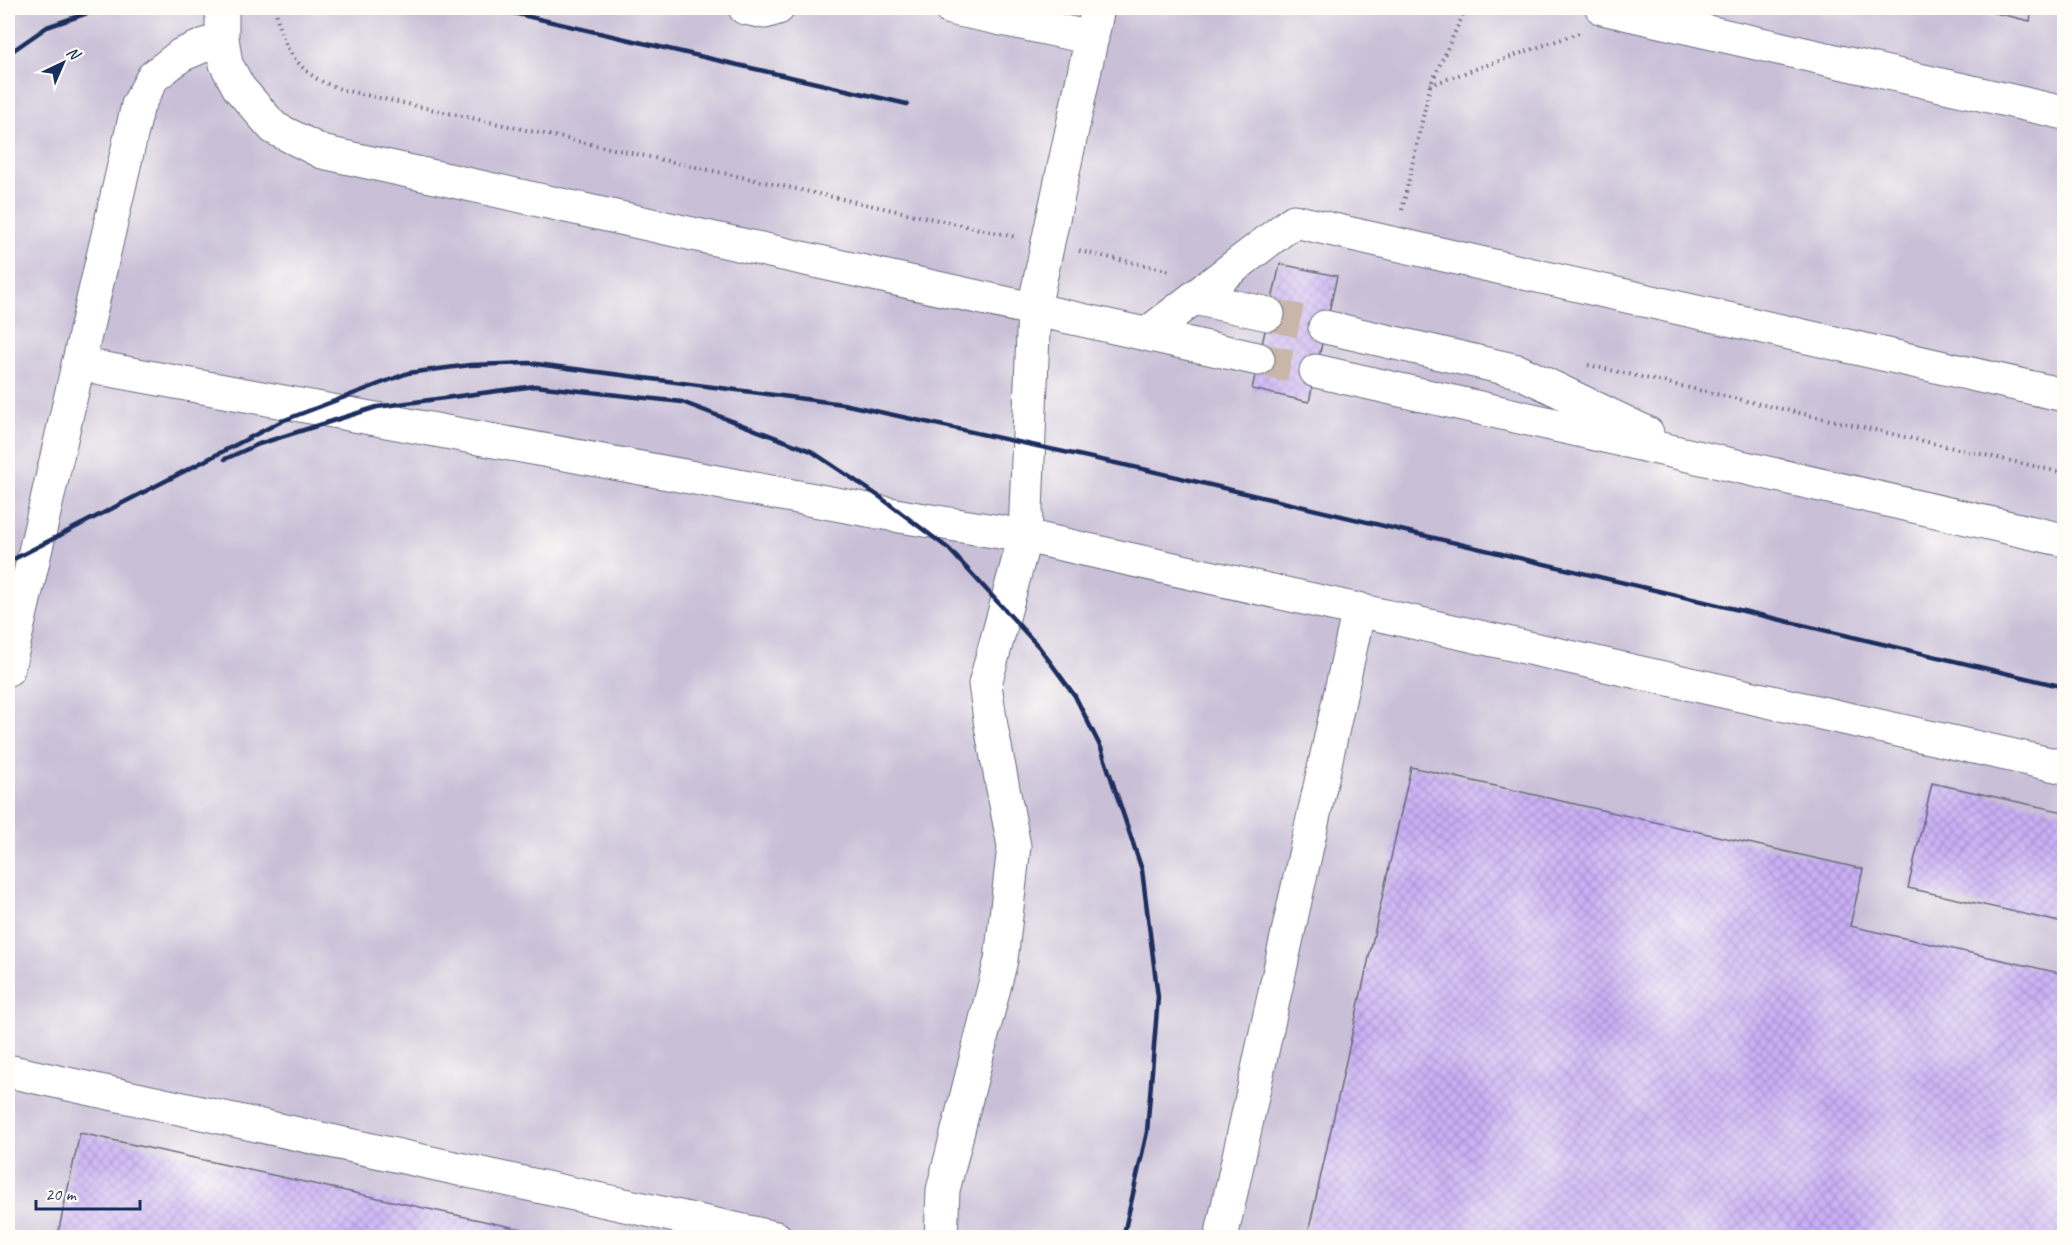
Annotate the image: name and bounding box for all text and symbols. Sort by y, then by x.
north arrow [33,33,93,93]
text: N [62,42,85,66]
scale bar [36,1173,140,1211]
text: 20 m [45,1183,78,1205]

